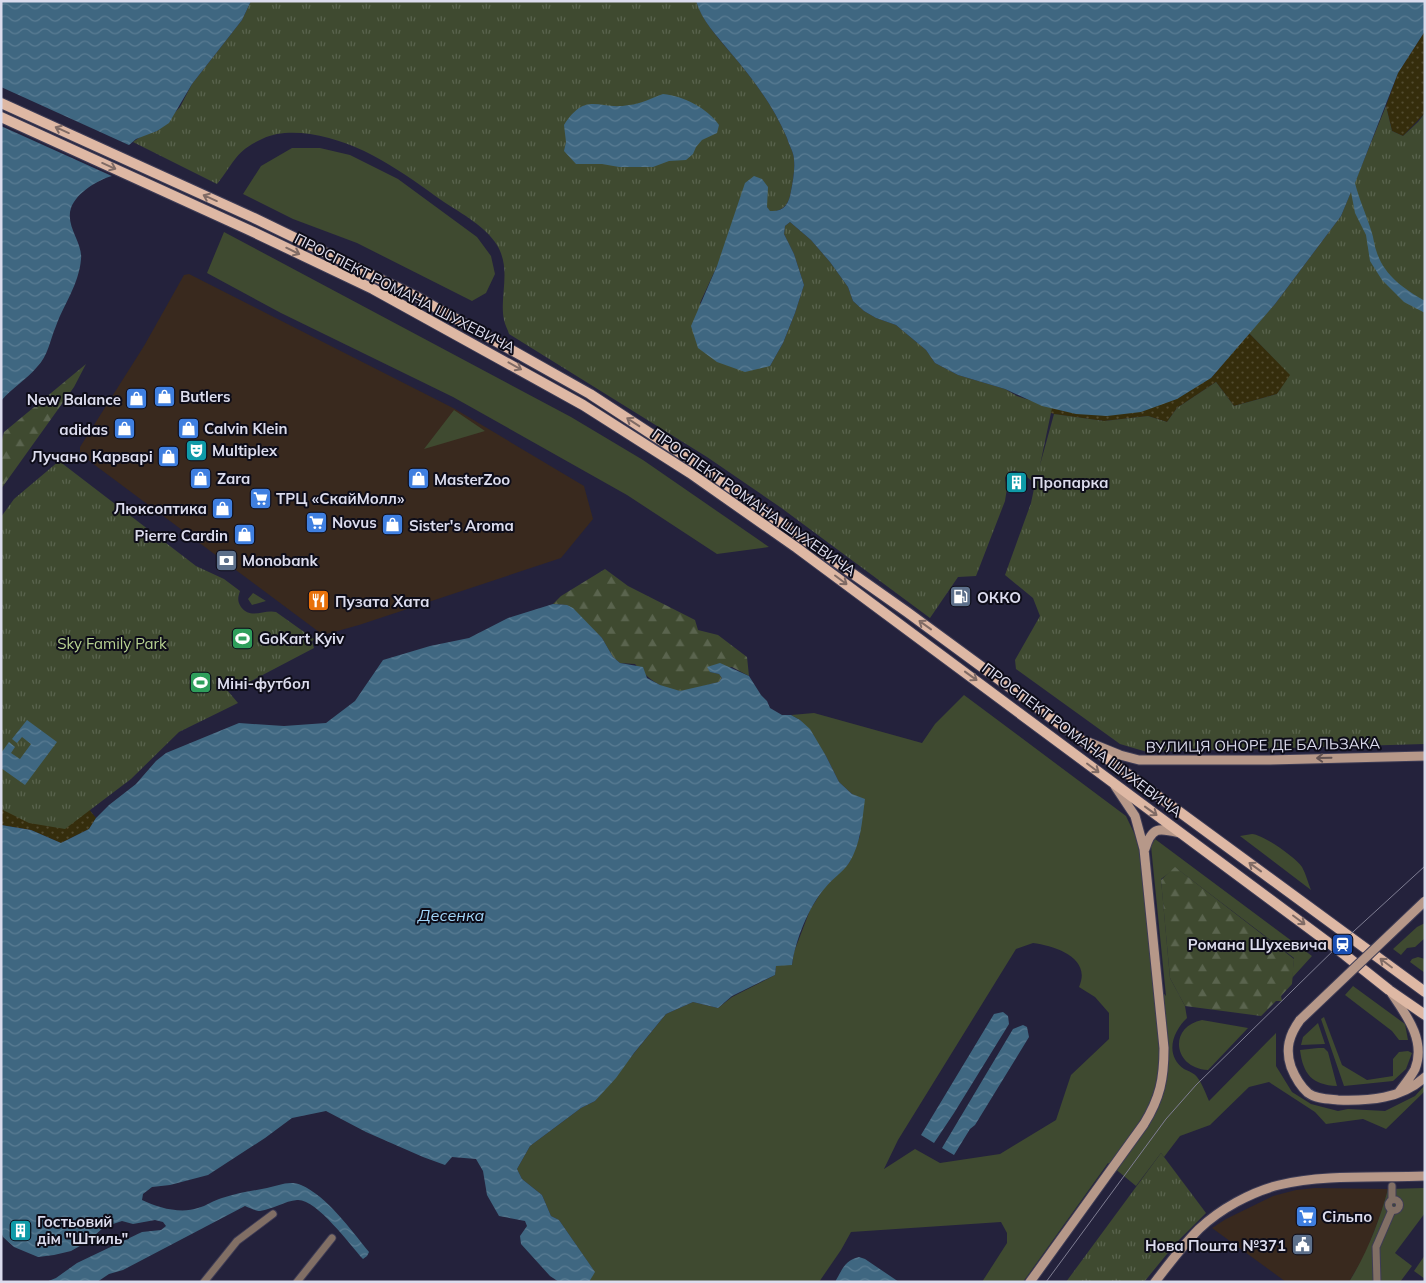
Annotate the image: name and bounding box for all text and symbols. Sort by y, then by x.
one-way arrow [55,125,70,135]
one-way arrow [101,162,116,172]
one-way arrow [203,192,218,202]
street label: ПРОСПЕКТ РОМАНА ШУХЕВИЧА [291,229,519,357]
one-way arrow [285,247,300,256]
one-way arrow [507,361,522,371]
shop icon: Butlers [152,384,176,408]
shop icon: New Balance [125,387,149,411]
place label: Butlers [180,387,230,406]
place label: New Balance [27,390,121,409]
shop icon: Calvin Klein [176,416,200,440]
one-way arrow [627,416,641,426]
shop icon: adidas [112,417,136,441]
place label: Calvin Klein [204,419,288,438]
place label: adidas [59,420,108,439]
street label: ПРОСПЕКТ РОМАНА ШУХЕВИЧА [648,424,860,580]
theatre icon: Multiplex [184,438,208,462]
place label: Multiplex [212,441,278,460]
shop icon: Лучано Карварі [157,444,181,468]
place label: Лучано Карварі [31,447,153,466]
shop icon: Zara [189,466,213,490]
shop icon: MasterZoo [406,467,430,491]
place label: Zara [217,469,250,488]
place label: MasterZoo [434,470,510,489]
building icon: Пропарка [1004,470,1028,494]
place label: Пропарка [1032,473,1109,492]
supermarket icon: ТРЦ «СкайМолл» [248,486,272,510]
place label: ТРЦ «СкайМолл» [276,489,405,508]
shop icon: Люксоптика [211,496,235,520]
place label: Люксоптика [114,499,207,518]
supermarket icon: Novus [304,510,328,534]
place label: Novus [332,513,377,532]
shop icon: Sister's Aroma [381,513,405,537]
place label: Sister's Aroma [409,516,514,535]
shop icon: Pierre Cardin [232,523,256,547]
place label: Pierre Cardin [135,526,228,545]
bank icon: Monobank [214,548,238,572]
place label: Monobank [242,551,319,570]
one-way arrow [833,575,847,585]
fuel station icon: ОККО [949,585,973,609]
place label: ОККО [977,588,1021,607]
restaurant icon: Пузата Хата [307,589,331,613]
place label: Пузата Хата [335,592,430,611]
one-way arrow [918,620,932,630]
sports icon: GoKart Kyiv [231,626,255,650]
place label: GoKart Kyiv [259,629,345,648]
park label: Sky Family Park [57,634,167,653]
street label: ПРОСПЕКТ РОМАНА ШУХЕВИЧА [978,659,1186,821]
sports icon: Міні-футбол [189,671,213,695]
one-way arrow [964,671,977,682]
place label: Міні-футбол [217,674,310,693]
street label: ВУЛИЦЯ ОНОРЕ ДЕ БАЛЬЗАКА [1146,733,1380,757]
one-way arrow [1316,754,1332,763]
one-way arrow [1086,762,1099,773]
one-way arrow [1144,806,1158,816]
one-way arrow [1248,862,1262,872]
water label: Десенка [417,905,485,925]
one-way arrow [1292,915,1306,925]
station icon: Романа Шухевича [1331,932,1355,956]
place label: Романа Шухевича [1188,935,1327,954]
one-way arrow [1379,958,1393,968]
supermarket icon: Сільпо [1294,1204,1318,1228]
place label: Сільпо [1322,1207,1372,1226]
place label: Гостьовий дім "Штиль" [37,1212,128,1248]
building icon: Гостьовий дім "Штиль" [9,1218,33,1242]
public building icon: Нова Пошта №371 [1290,1233,1314,1257]
place label: Нова Пошта №371 [1145,1236,1286,1255]

